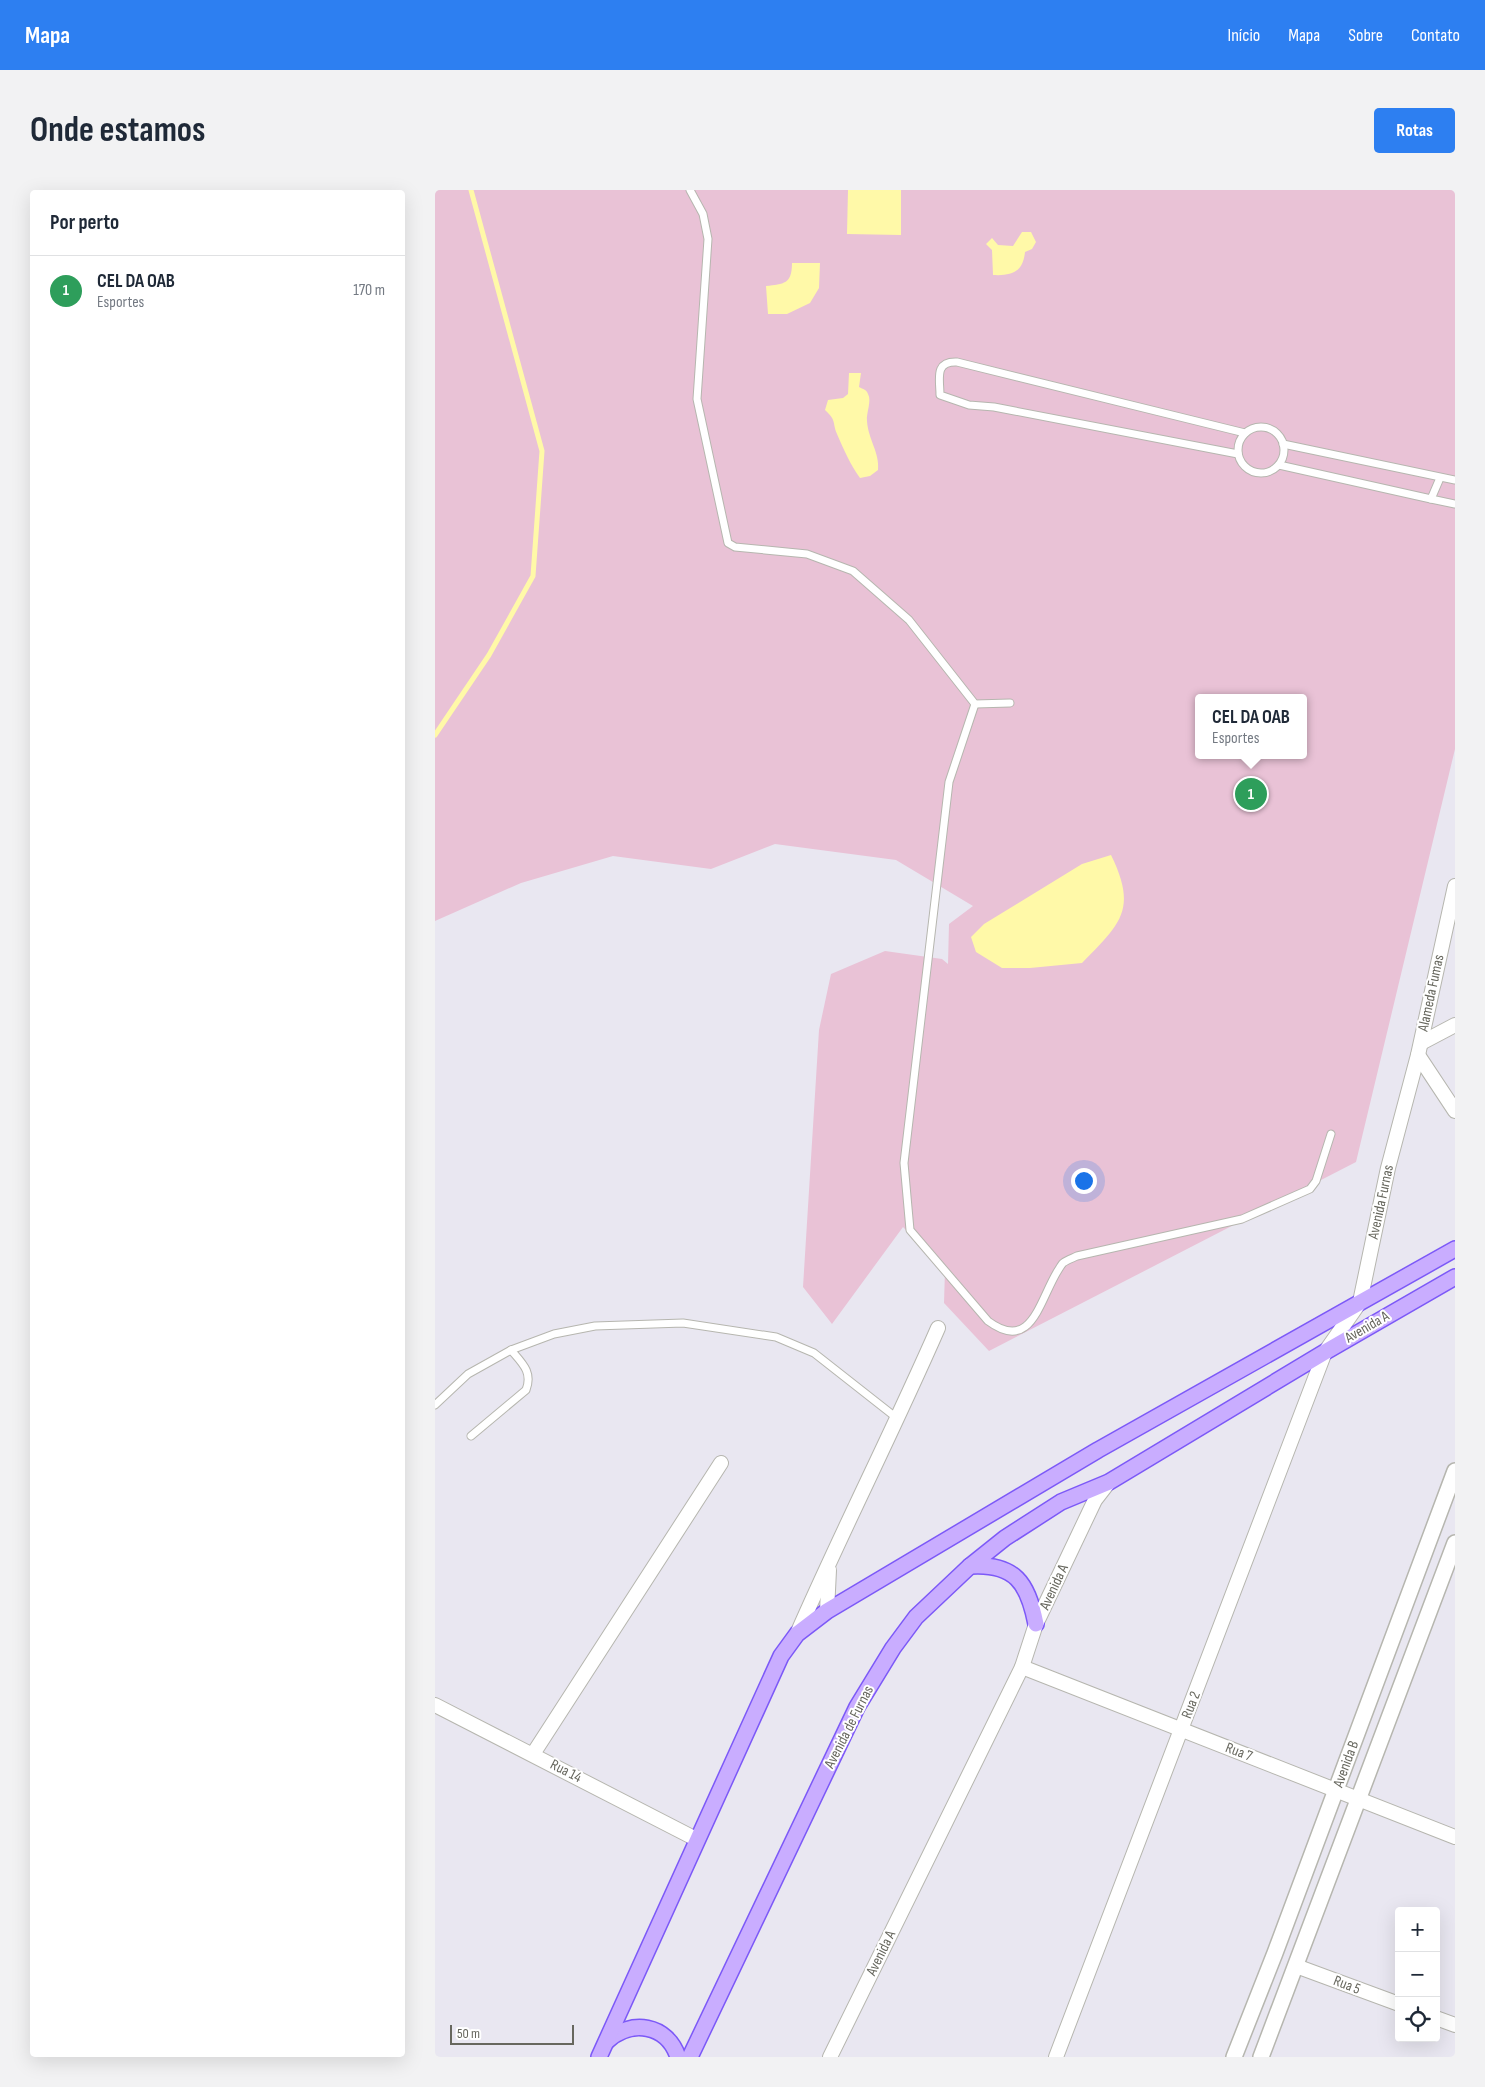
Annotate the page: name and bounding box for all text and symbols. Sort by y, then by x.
text: Mapa [25,21,70,50]
text: Início [1228,25,1260,46]
text: Mapa [1288,25,1320,46]
text: Sobre [1348,25,1383,46]
text: Contato [1411,25,1460,46]
button: Rotas [1374,108,1455,153]
text: Onde estamos [30,109,206,152]
text: Por perto [50,210,119,235]
text: CEL DA OAB [97,270,175,293]
text: 1 [63,281,69,300]
text: 170 m [353,281,385,300]
text: Esportes [97,293,144,312]
popup [1195,694,1307,759]
text: CEL DA OAB [1212,706,1290,729]
text: Esportes [1212,729,1259,748]
pin: 1 [1235,775,1267,813]
street label: Alameda Fumas [1413,953,1448,1034]
street label: Avenida Furnas [1364,1163,1398,1242]
your location [1071,1168,1097,1194]
street label: Avenida A [1341,1306,1393,1348]
street label: Avenida A [1035,1561,1073,1614]
street label: Avenida de Furnas [820,1683,878,1772]
street label: Rua 2 [1177,1689,1205,1721]
street label: Rua 7 [1223,1738,1255,1766]
street label: Avenida B [1328,1738,1363,1791]
street label: Rua 14 [547,1755,585,1787]
map controls [1395,1907,1440,2042]
button: + [1395,1907,1440,1952]
street label: Avenida A [861,1927,900,1980]
button: − [1395,1952,1440,1997]
street label: Rua 5 [1331,1971,1363,1999]
button: locate [1395,1997,1440,2042]
scale bar [450,2022,574,2045]
text: 50 m [457,2025,480,2042]

